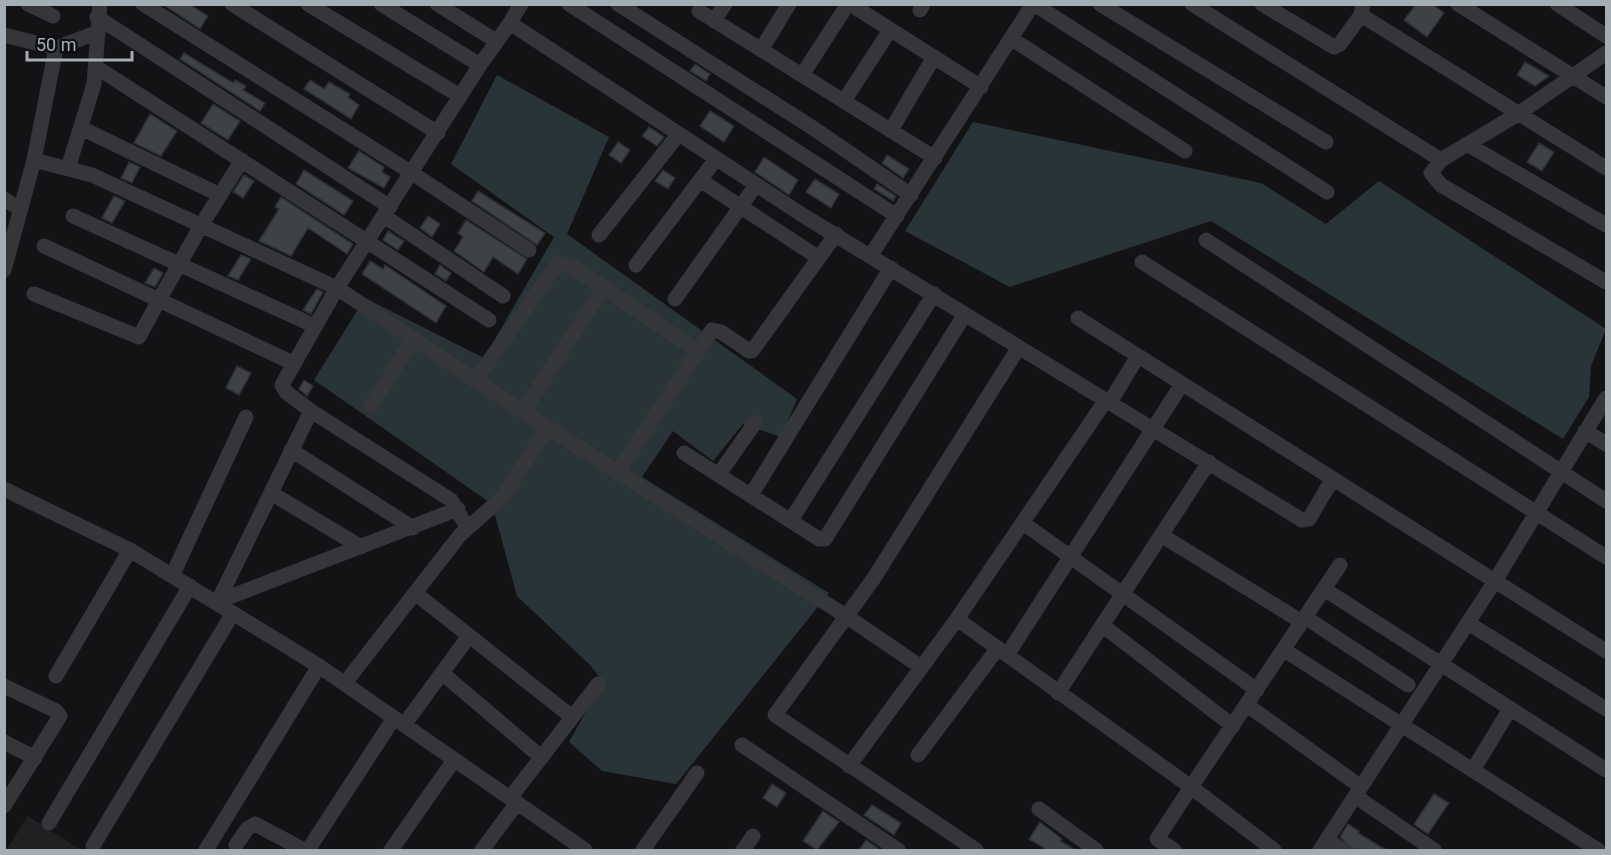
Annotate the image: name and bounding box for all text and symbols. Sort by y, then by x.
scale bar [27,24,132,62]
text: 50 m [36,34,76,55]

